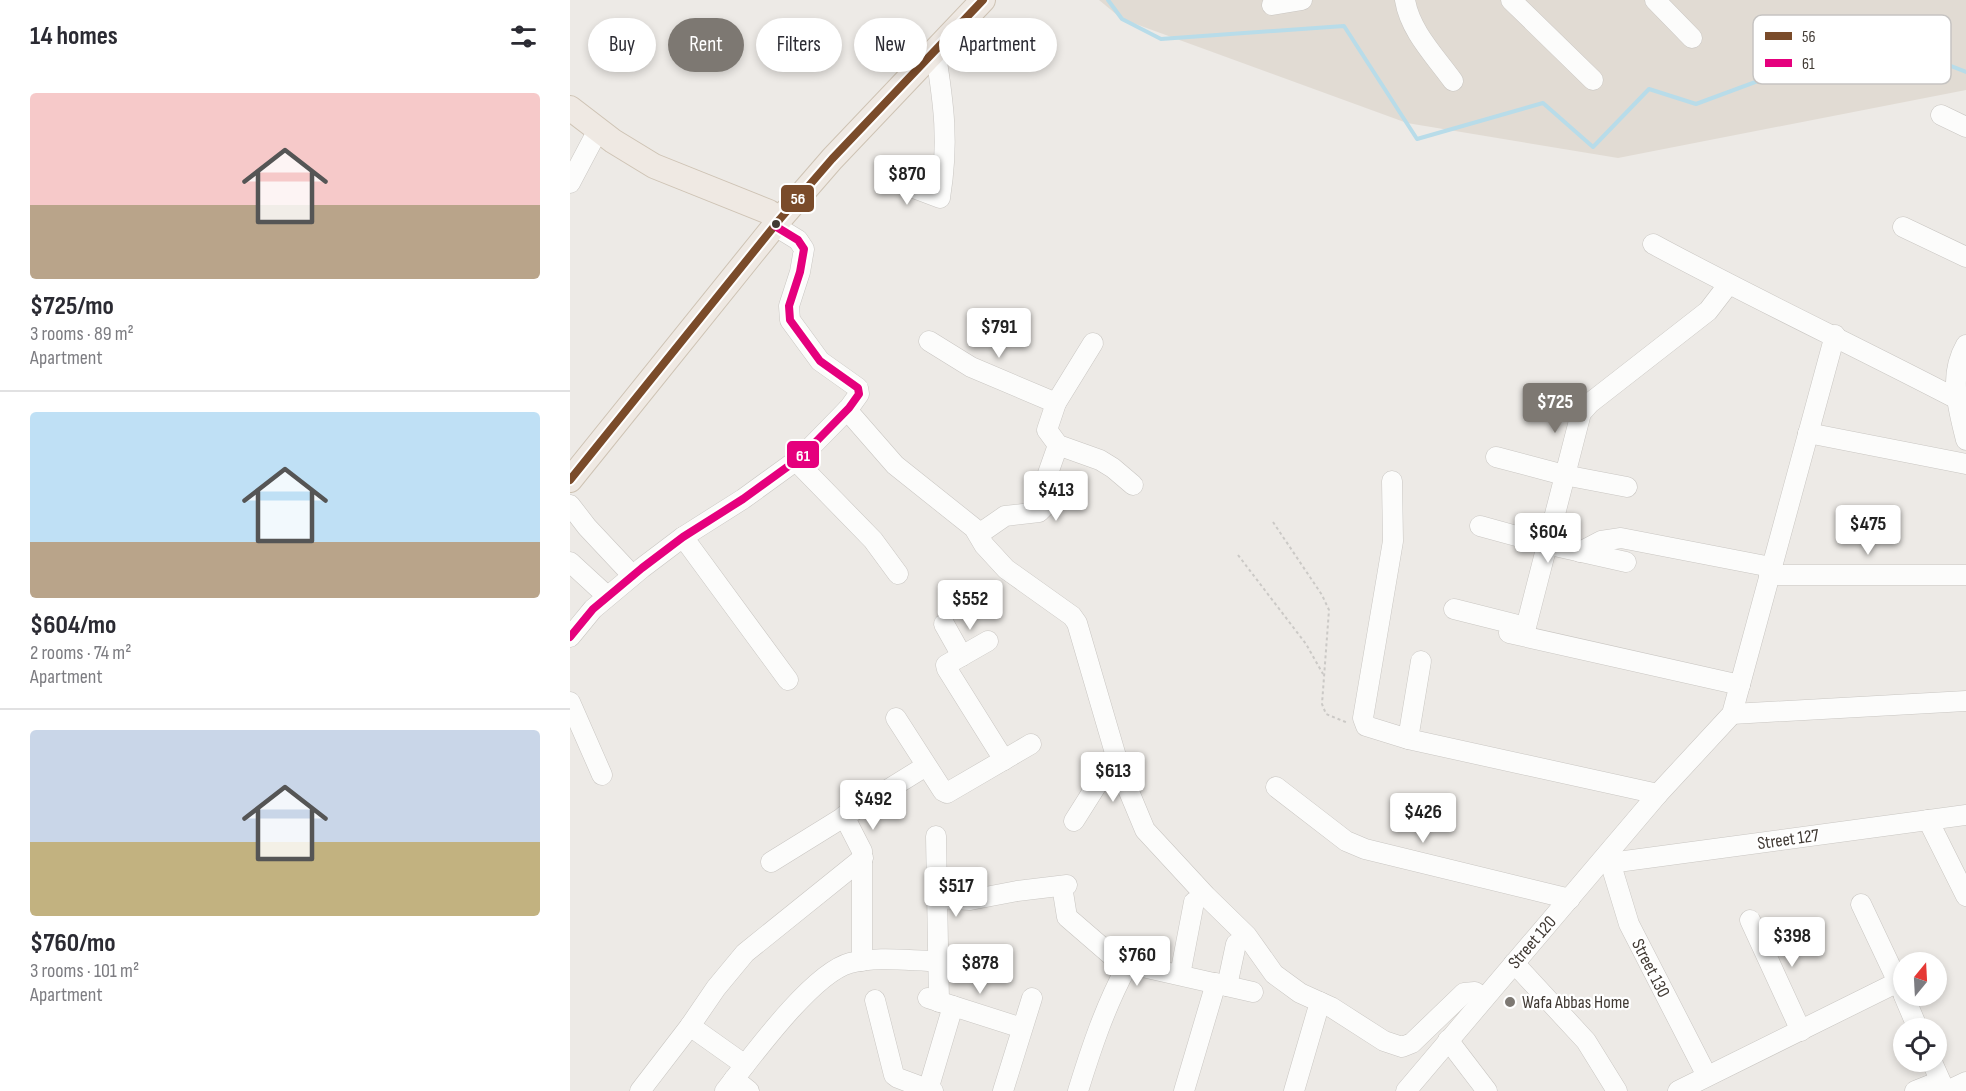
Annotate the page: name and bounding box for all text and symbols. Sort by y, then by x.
legend [1753,15,1951,84]
chip: Buy [588,18,656,72]
chip: Rent [668,18,744,72]
chip: Filters [756,18,842,72]
chip: New [854,18,927,72]
chip: Apartment [939,18,1057,72]
icon: filters [507,20,540,53]
text: 14 homes [30,21,118,52]
text: 56 [1802,28,1815,47]
text: 61 [1802,55,1815,74]
icon: home [231,132,339,240]
pin: $870 [871,155,943,206]
text: $870 [888,162,926,186]
line badge: 56 [780,184,815,213]
text: 56 [791,190,805,209]
unlabelled marker [770,218,782,230]
text: $725/mo [30,291,114,322]
pin: $791 [963,308,1035,359]
text: $791 [981,315,1017,339]
text: 3 rooms · 89 m² [30,322,134,346]
text: Apartment [30,346,103,370]
pin: $725 [1519,383,1591,434]
text: $725 [1537,390,1573,414]
line badge: 61 [786,440,820,469]
text: 61 [796,447,811,466]
icon: home [231,451,339,559]
pin: $413 [1020,471,1092,522]
text: $413 [1038,478,1074,502]
pin: $475 [1832,505,1904,556]
text: $475 [1850,512,1886,536]
pin: $604 [1512,513,1584,564]
text: $604 [1529,520,1567,544]
pin: $552 [934,580,1006,631]
text: $552 [952,587,988,611]
text: $604/mo [30,610,116,641]
text: 2 rooms · 74 m² [30,641,131,665]
text: Apartment [30,665,103,689]
pin: $613 [1077,752,1149,803]
text: $613 [1095,759,1131,783]
icon: home [231,769,339,877]
pin: $492 [837,780,909,831]
text: $492 [854,787,892,811]
pin: $426 [1387,793,1459,844]
text: $426 [1404,800,1442,824]
street label: Street 127 [1756,825,1821,854]
pin: $517 [920,867,992,918]
text: $517 [938,874,974,898]
street label: Street 120 [1504,912,1561,973]
pin: $398 [1756,917,1828,968]
text: $398 [1773,924,1811,948]
text: $760/mo [30,928,116,959]
pin: $760 [1101,936,1173,987]
street label: Street 130 [1627,936,1674,1001]
text: $760 [1118,943,1156,967]
pin: $878 [944,944,1016,995]
text: $878 [961,951,999,975]
north arrow [1893,952,1947,1006]
map controls [1893,952,1947,1072]
text: 3 rooms · 101 m² [30,959,139,983]
text: Apartment [30,983,103,1007]
place label: Wafa Abbas Home [1522,992,1629,1013]
marker: Wafa Abbas Home [1503,995,1517,1009]
button: locate [1893,1018,1947,1072]

